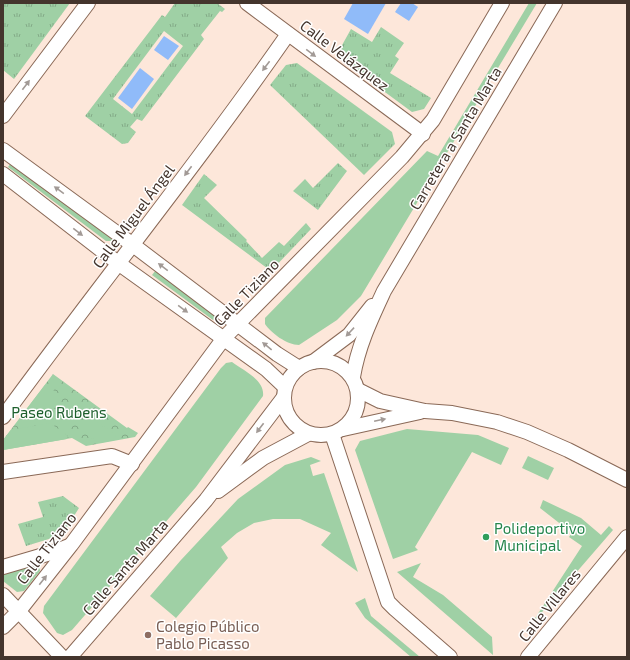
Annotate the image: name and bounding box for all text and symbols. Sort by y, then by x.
street label: Calle Velázquez [297,16,393,94]
one-way arrow [306,48,317,57]
one-way arrow [262,61,270,71]
street label: Carretera a Santa Marta [405,63,505,213]
one-way arrow [22,79,31,90]
street label: Calle Miguel Ángel [88,160,178,271]
one-way arrow [184,165,193,176]
one-way arrow [53,186,64,195]
one-way arrow [73,228,84,236]
street label: Calle Tiziano [210,255,282,329]
one-way arrow [158,263,169,272]
one-way arrow [178,305,188,313]
one-way arrow [345,327,355,337]
one-way arrow [262,341,273,350]
park label: Paseo Rubens [11,403,107,421]
one-way arrow [374,417,386,423]
one-way arrow [256,423,264,433]
street label: Calle Tiziano [12,509,80,587]
street label: Calle Santa Marta [78,515,172,619]
place label: Polideportivo Municipal [494,519,585,554]
marker: Polideportivo Municipal [481,532,491,542]
street label: Calle Villares [514,565,584,645]
one-way arrow [39,574,47,585]
place label: Colegio Público Pablo Picasso [156,617,259,652]
marker: Colegio Público Pablo Picasso [143,630,153,640]

